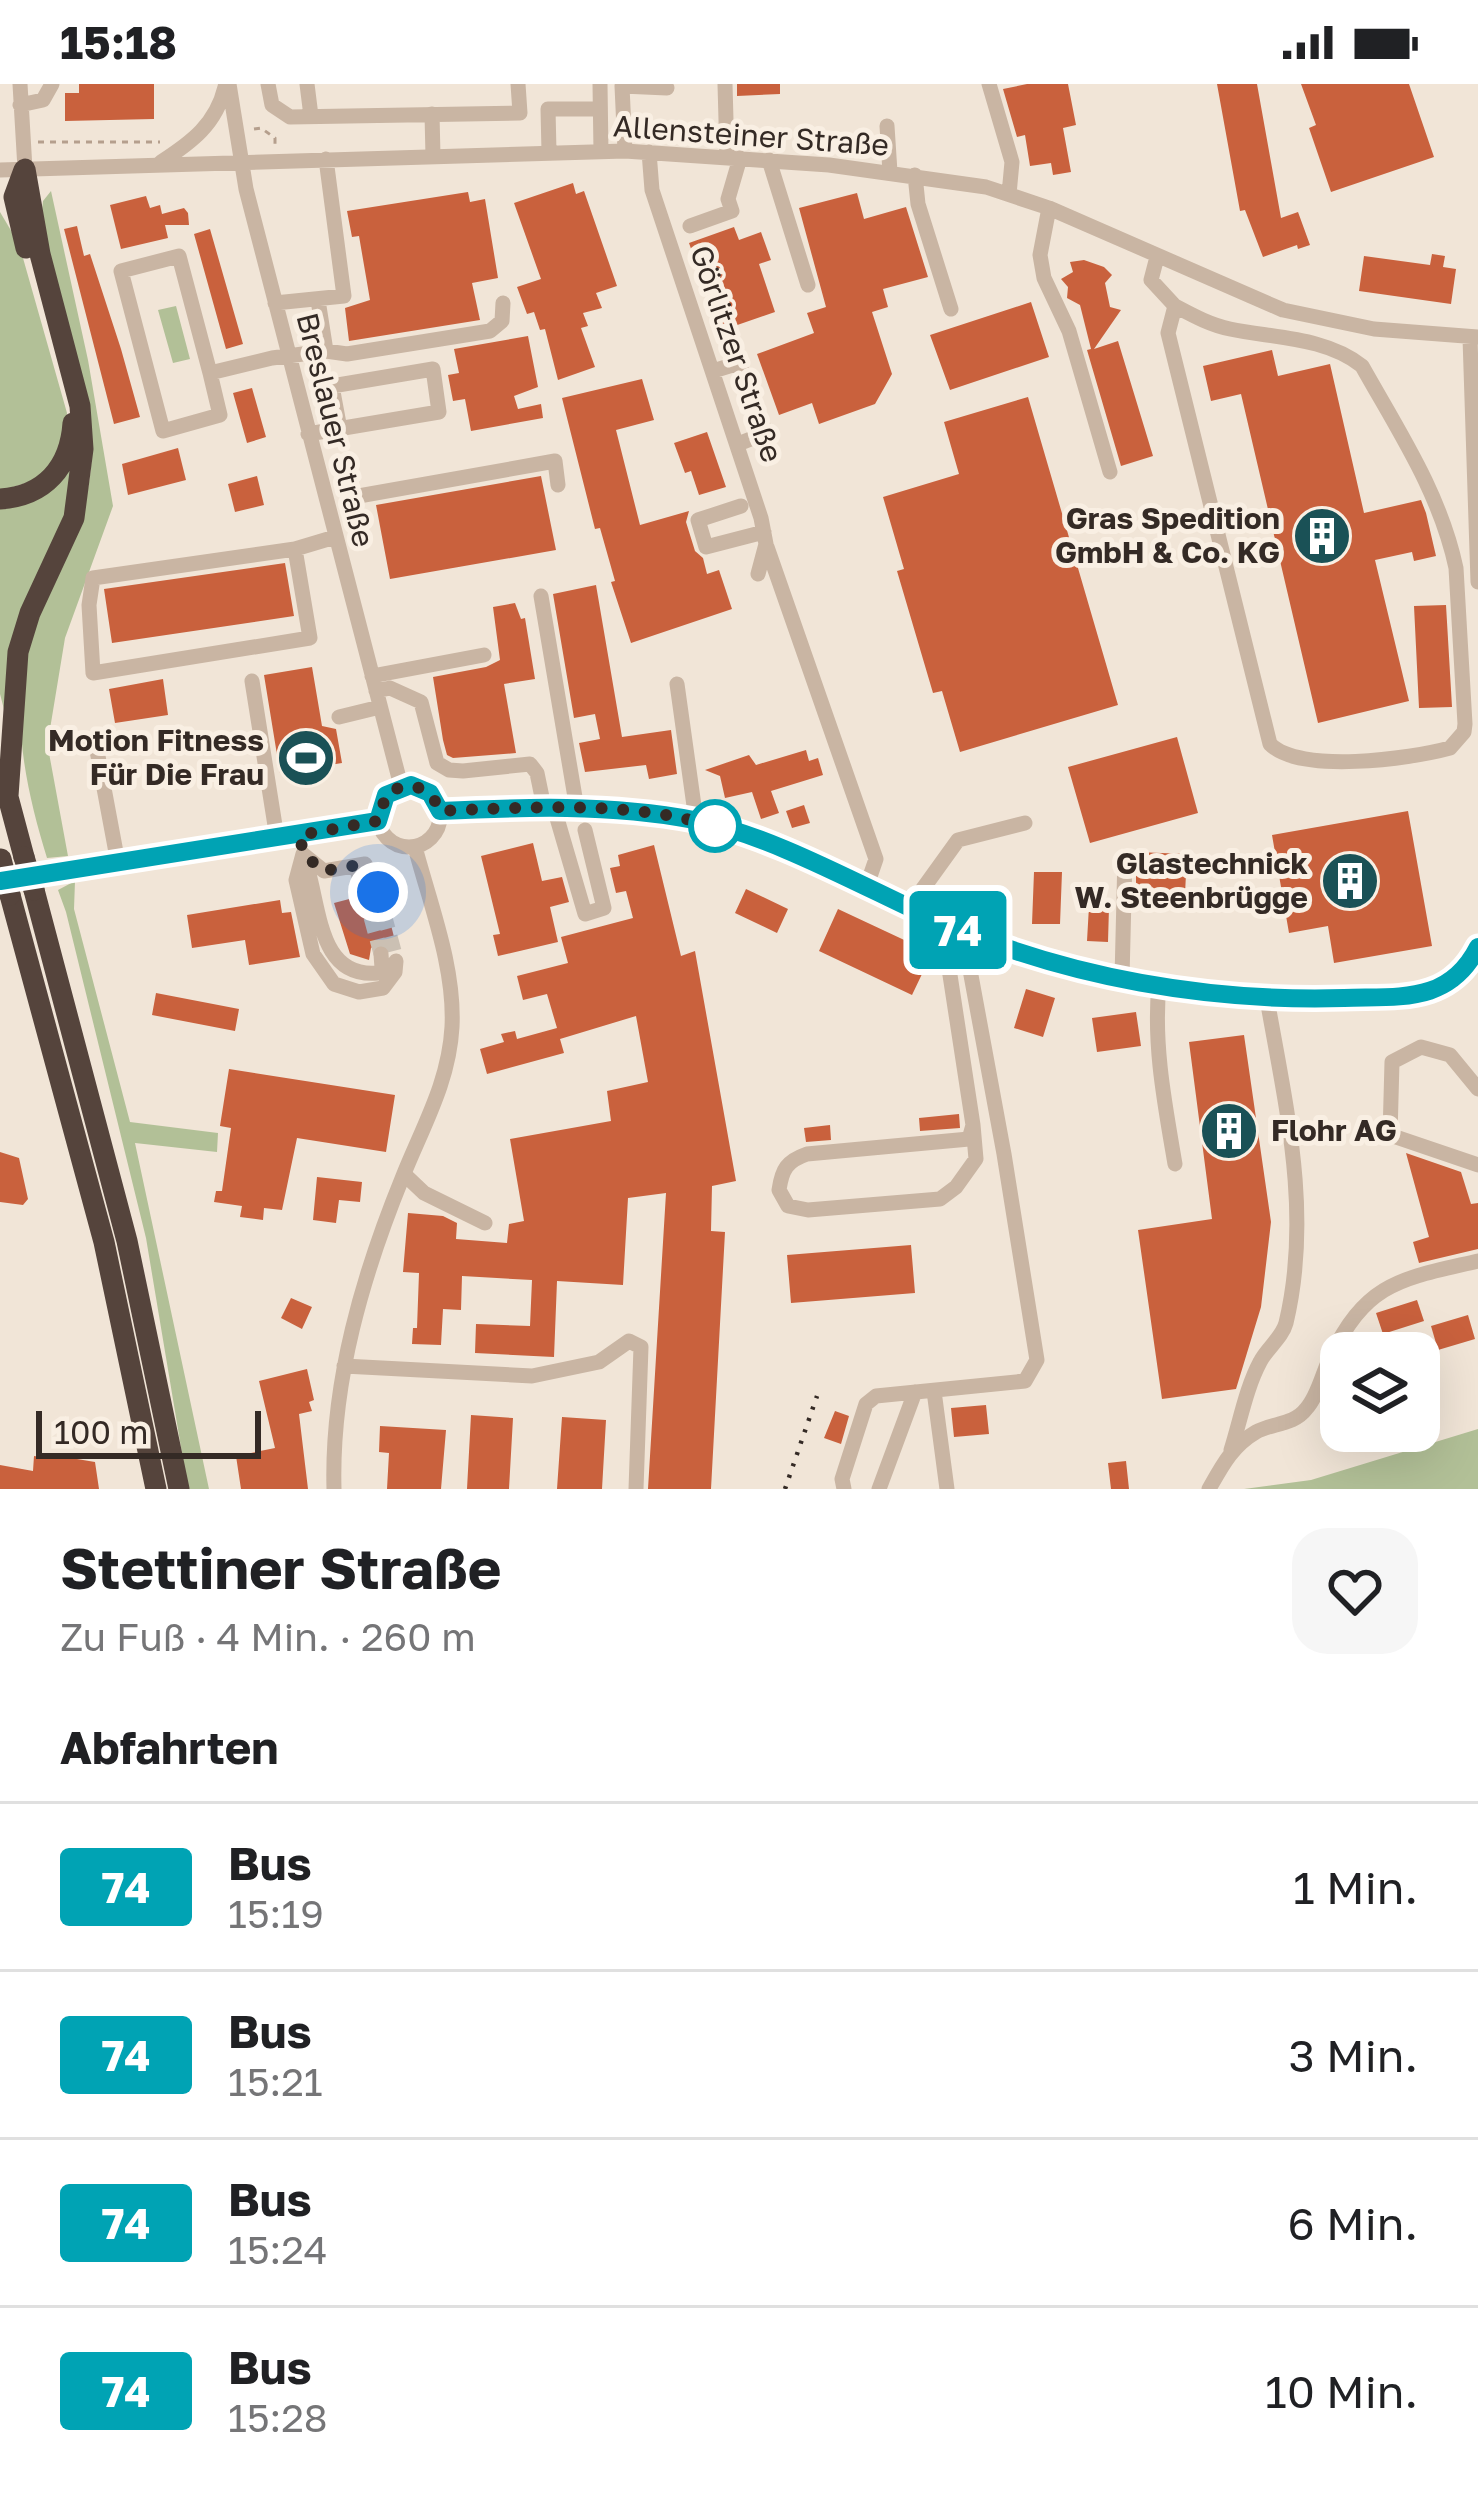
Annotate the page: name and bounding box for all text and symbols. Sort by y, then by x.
text: 15:18 [60,15,177,69]
street label: Allensteiner Straße [612,107,890,163]
street label: Görlitzer Straße [683,241,791,467]
street label: Breslauer Straße [289,309,382,550]
place label: Gras Spedition GmbH & Co. KG [1055,500,1280,570]
building icon: Gras Spedition GmbH & Co. KG [1291,505,1353,567]
place label: Motion Fitness Für Die Frau [48,722,264,792]
sports icon: Motion Fitness Für Die Frau [275,727,337,789]
unlabelled marker [690,801,740,851]
place label: Glastechnick W. Steenbrügge [1074,845,1309,915]
building icon: Glastechnick W. Steenbrügge [1319,850,1381,912]
your location [348,862,408,922]
line badge: 74 [904,891,1012,969]
text: 74 [933,905,983,955]
building icon: Flohr AG [1198,1100,1260,1162]
place label: Flohr AG [1271,1112,1397,1148]
map controls [1320,1332,1440,1452]
button: layers [1320,1332,1440,1452]
scale bar [36,1405,261,1458]
text: 100 m [54,1412,148,1451]
button: heart [1292,1528,1418,1654]
text: Stettiner Straße [60,1533,501,1602]
text: Zu Fuß · 4 Min. · 260 m [60,1613,476,1660]
text: Abfahrten [60,1720,278,1774]
text: Bus [228,1836,312,1890]
text: 1 Min. [1293,1860,1418,1914]
text: 74 [101,1862,151,1912]
text: 15:19 [228,1890,324,1937]
text: Bus [228,2004,312,2058]
text: 3 Min. [1288,2028,1418,2082]
text: 74 [101,2030,151,2080]
text: 15:21 [228,2058,323,2105]
text: Bus [228,2172,312,2226]
text: 6 Min. [1288,2196,1418,2250]
text: 74 [101,2198,151,2248]
text: 15:24 [228,2226,328,2273]
text: Bus [228,2340,312,2394]
text: 10 Min. [1265,2364,1418,2418]
text: 74 [101,2366,151,2416]
text: 15:28 [228,2394,328,2441]

